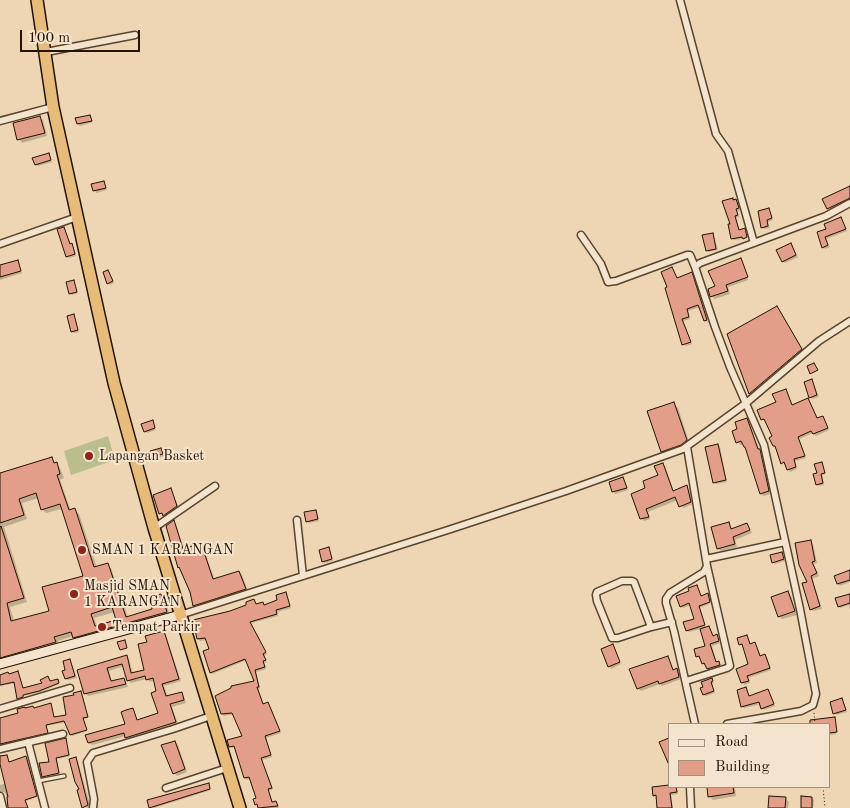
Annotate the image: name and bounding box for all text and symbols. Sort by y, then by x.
scale bar [22,20,142,52]
text: 100 m [28,31,70,46]
place label: Lapangan Basket [99,448,204,464]
marker: Lapangan Basket [83,450,95,462]
place label: SMAN 1 KARANGAN [92,542,234,558]
marker: SMAN 1 KARANGAN [76,544,88,556]
place label: Masjid SMAN 1 KARANGAN [84,578,180,610]
marker: Masjid SMAN 1 KARANGAN [68,588,80,600]
place label: Tempat Parkir [112,619,200,635]
marker: Tempat Parkir [96,621,108,633]
legend [668,723,830,788]
text: Road [715,735,748,750]
text: Building [715,760,770,775]

